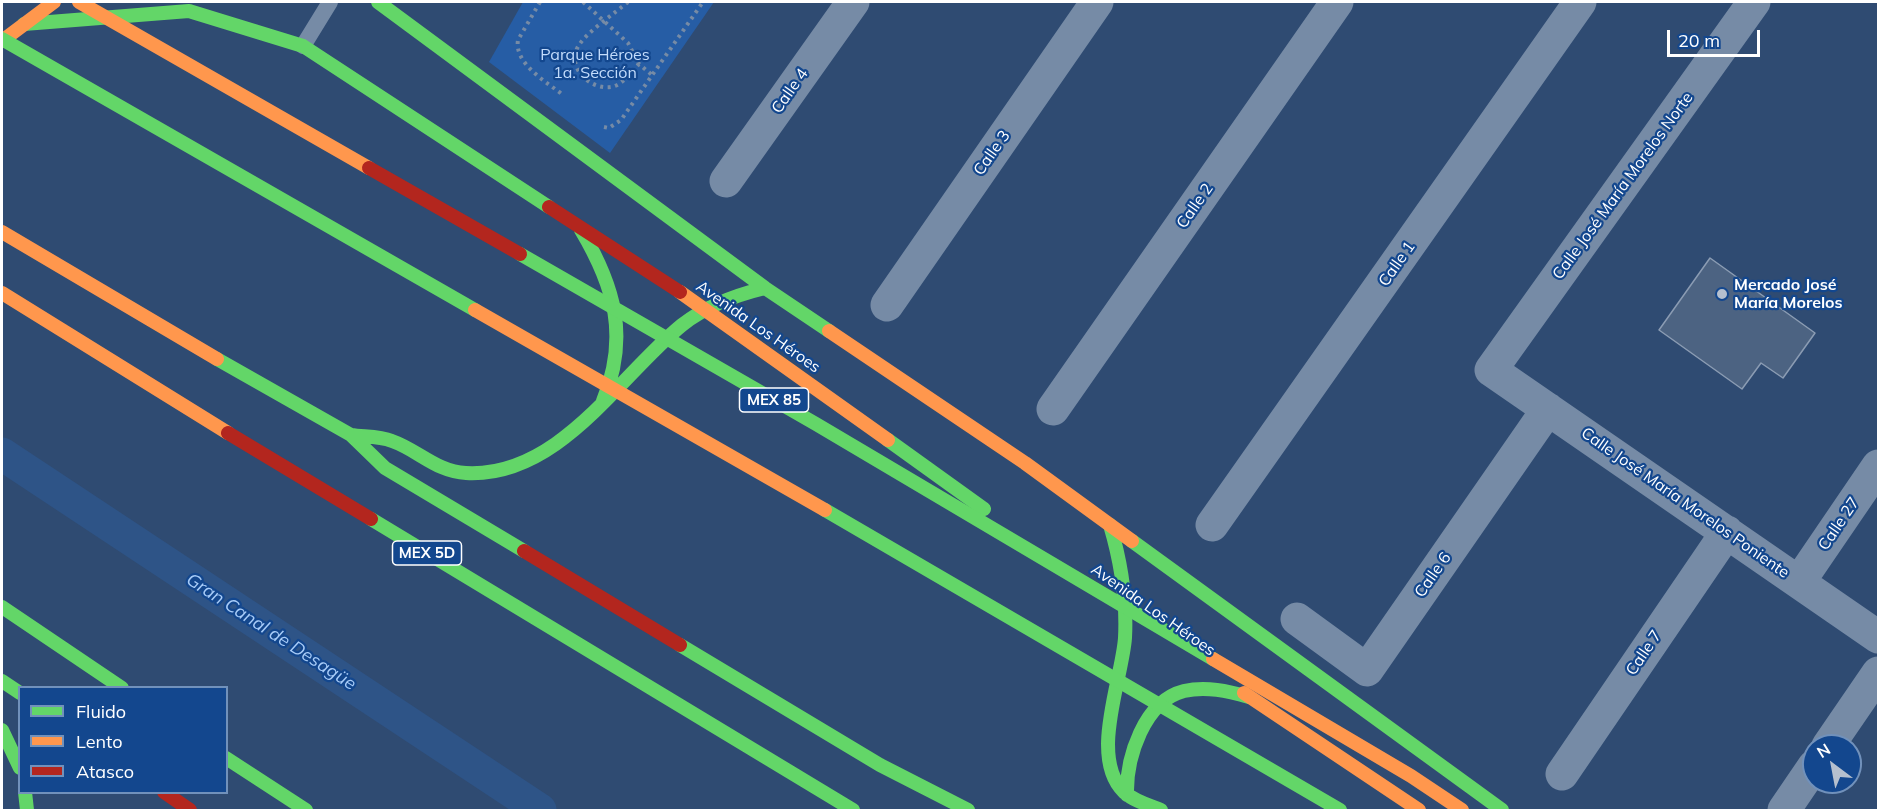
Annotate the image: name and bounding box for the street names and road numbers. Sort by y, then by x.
street label: Calle 4 [768,65,812,117]
street label: Calle José María Morelos Norte [1549,89,1697,283]
street label: Calle 3 [970,127,1014,179]
street label: Calle 2 [1173,180,1217,232]
street label: Calle 1 [1375,238,1419,290]
street label: Avenida Los Héroes [692,277,824,377]
road number: MEX 85 [740,388,808,412]
street label: Calle José María Morelos Poniente [1577,424,1793,582]
street label: Calle 27 [1814,494,1864,554]
road number: MEX 5D [392,541,462,565]
street label: Calle 6 [1411,549,1455,601]
street label: Avenida Los Héroes [1087,560,1219,660]
street label: Calle 7 [1622,627,1666,679]

